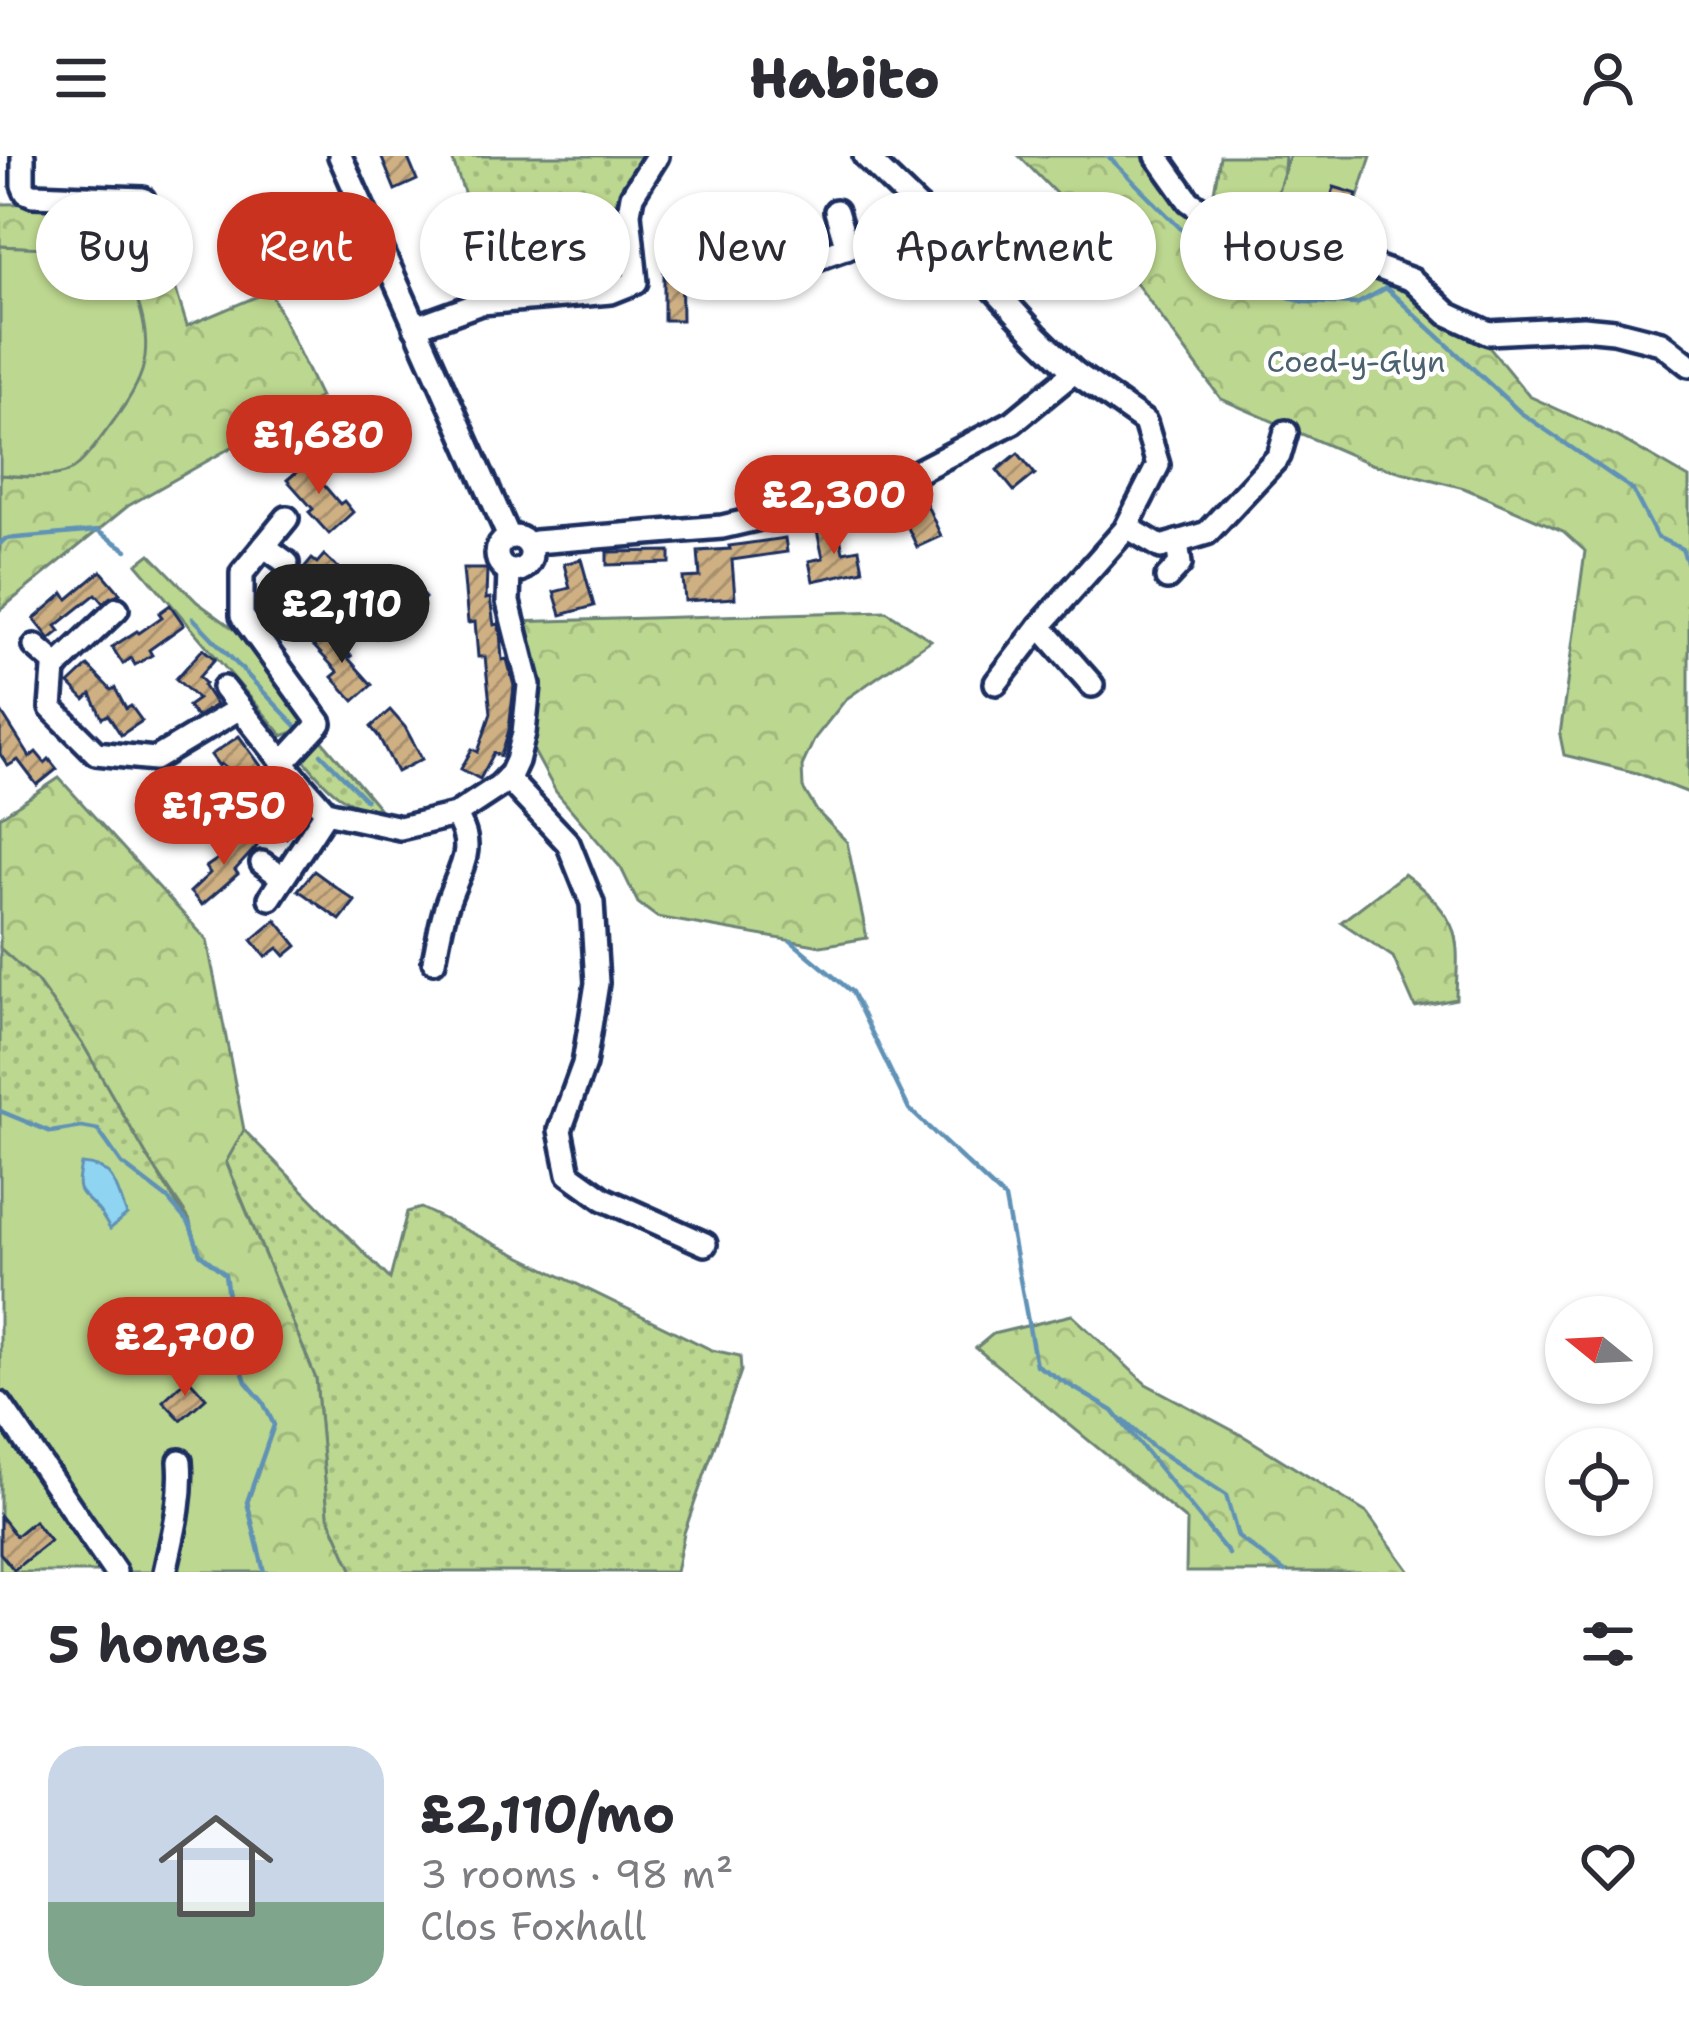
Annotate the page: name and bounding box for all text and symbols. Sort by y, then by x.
text: Habito [749,42,940,114]
icon: menu [48,45,114,111]
icon: person [1575,45,1641,111]
chip: Buy [36,192,193,300]
chip: Rent [217,192,396,300]
chip: Filters [420,192,630,300]
chip: New [654,192,829,300]
chip: Apartment [853,192,1156,300]
chip: House [1180,192,1387,300]
park label: Coed-y-Glyn [1267,341,1445,382]
pin: £1,680 [221,395,417,497]
text: £1,680 [253,408,385,460]
pin: £2,300 [736,455,932,557]
text: £2,300 [761,468,907,520]
pin: £2,110 [244,564,440,666]
text: £2,110 [282,577,402,629]
pin: £1,750 [126,766,322,868]
text: £1,750 [162,779,286,831]
north arrow [1545,1296,1653,1404]
map controls [1545,1296,1653,1536]
pin: £2,700 [87,1297,283,1399]
text: £2,700 [114,1310,256,1362]
button: locate [1545,1428,1653,1536]
text: 5 homes [48,1610,268,1678]
icon: filters [1575,1611,1641,1677]
text: £2,110/mo [420,1780,675,1848]
icon: home [144,1794,288,1938]
icon: heart [1575,1833,1641,1899]
text: 3 rooms · 98 m² [420,1848,733,1900]
text: Clos Foxhall [420,1900,646,1952]

